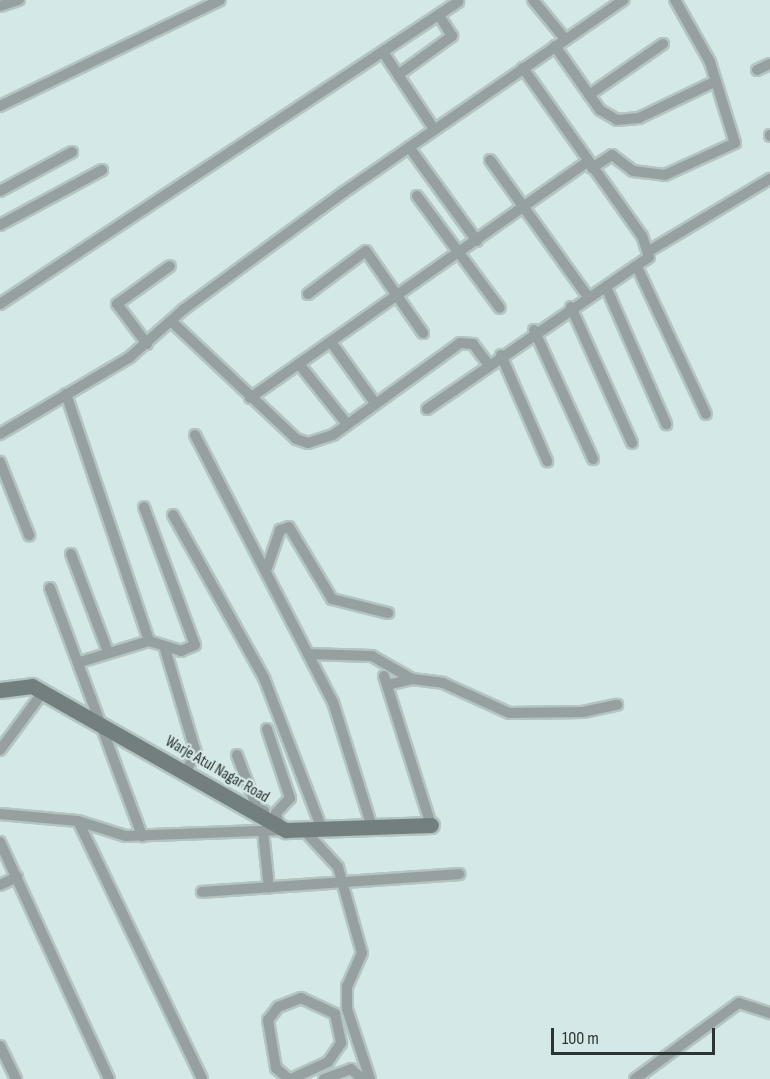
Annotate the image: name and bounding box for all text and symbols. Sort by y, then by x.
street label: Warje Atul Nagar Road [162,732,272,808]
scale bar [554,1016,718,1054]
text: 100 m [562,1028,599,1049]

